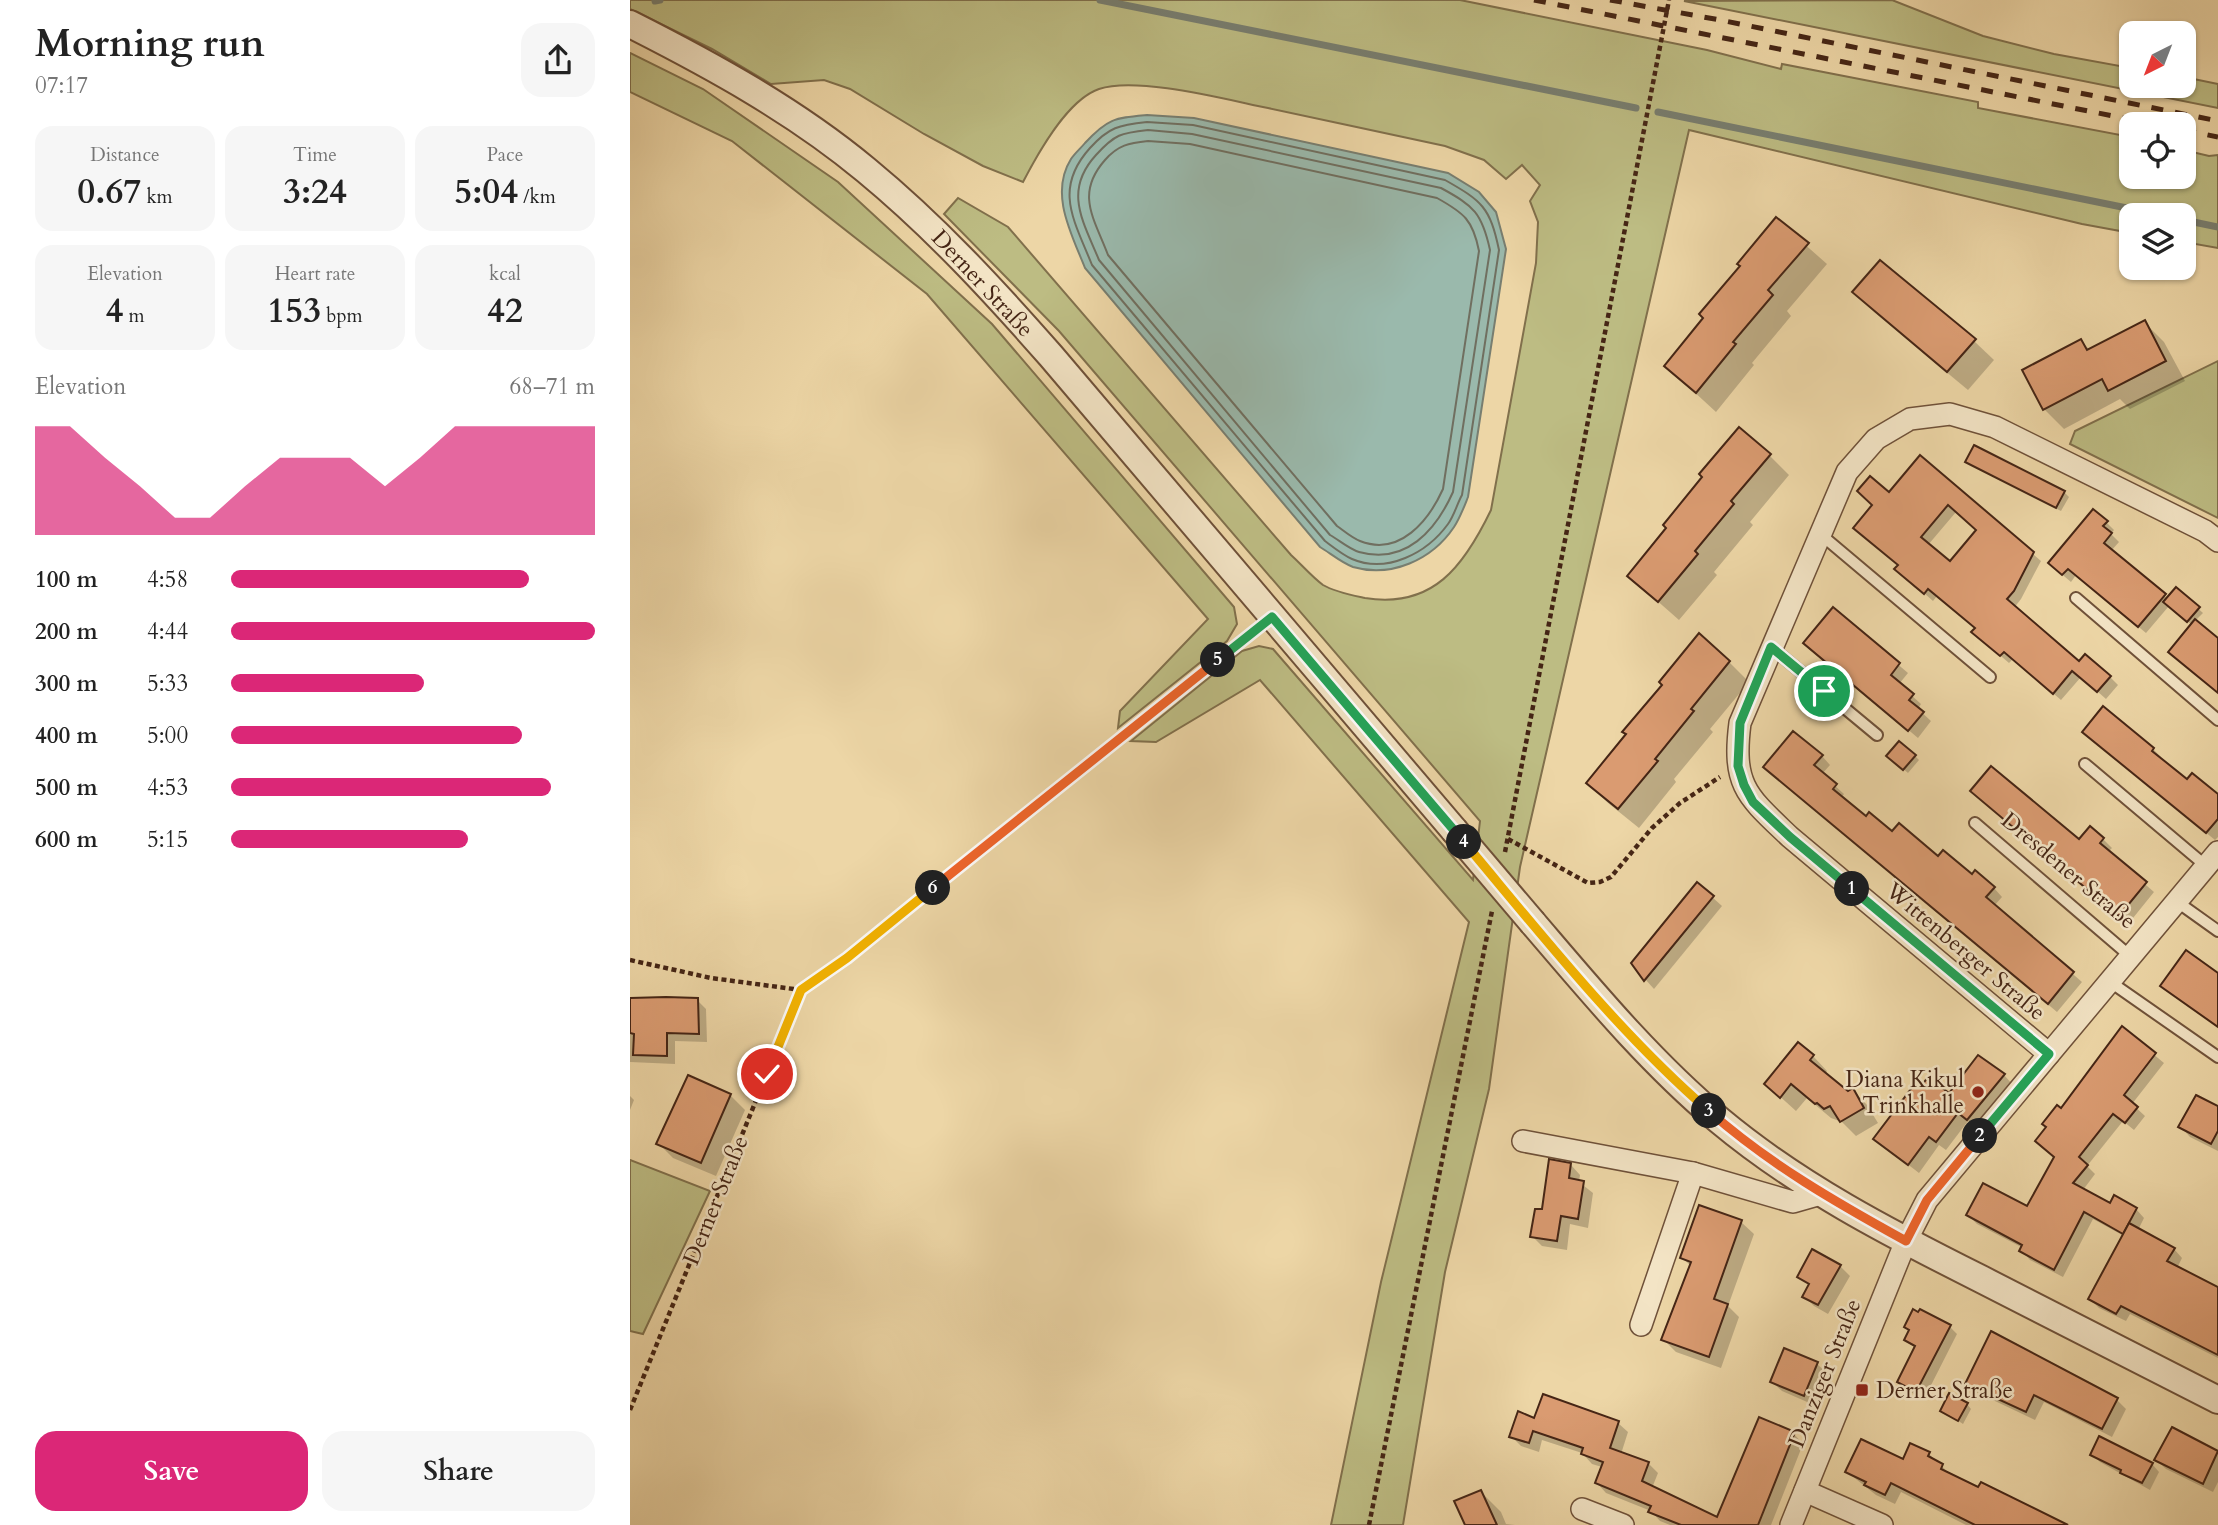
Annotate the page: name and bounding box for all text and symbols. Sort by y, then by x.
text: Morning run [35,18,265,70]
north arrow [2119,21,2196,98]
map controls [2119,21,2196,280]
button: share [521,23,595,97]
text: 07:17 [35,70,88,101]
button: locate [2119,112,2196,189]
text: Distance [90,142,160,168]
text: Time [293,142,337,168]
text: Pace [487,142,523,168]
text: 0.67 [77,168,141,216]
text: 3:24 [283,168,347,216]
text: 5:04 [454,168,518,216]
text: km [141,184,173,210]
text: /km [518,184,556,210]
button: layers [2119,203,2196,280]
street label: Derner Straße [925,223,1041,344]
text: Elevation [87,261,163,287]
text: Heart rate [275,261,355,287]
text: kcal [489,261,521,287]
text: 4 [105,287,123,335]
text: 153 [267,287,321,335]
text: 42 [487,287,523,335]
text: m [123,303,145,329]
text: bpm [321,303,363,329]
text: Elevation [35,371,126,402]
text: 68–71 m [510,371,595,402]
text: 100 m [35,564,98,595]
text: 4:58 [147,564,188,595]
text: 200 m [35,616,98,647]
text: 4:44 [147,616,188,647]
pin: 5 [1200,642,1236,678]
text: 5 [1213,646,1222,672]
pin [1794,661,1854,721]
text: 300 m [35,668,98,699]
text: 5:33 [147,668,188,699]
icon: arrive [1805,672,1843,710]
text: 400 m [35,720,98,751]
text: 5:00 [147,720,188,751]
text: 500 m [35,772,98,803]
text: 4:53 [147,772,188,803]
street label: Dresdener Straße [1995,805,2143,936]
text: 600 m [35,824,98,855]
text: 5:15 [147,824,188,855]
pin: 4 [1446,824,1482,860]
text: 4 [1459,828,1468,854]
pin: 6 [916,870,950,906]
pin: 1 [1834,872,1870,906]
text: 6 [928,874,937,900]
text: 1 [1847,875,1856,901]
street label: Wittenberger Straße [1878,875,2052,1028]
pin [737,1044,797,1104]
icon: check [748,1055,786,1093]
place label: Diana Kikul Trinkhalle [1845,1064,1964,1121]
marker: Diana Kikul Trinkhalle [1970,1084,1986,1100]
pin: 3 [1692,1094,1726,1128]
text: 3 [1704,1097,1713,1123]
pin: 2 [1962,1118,1998,1154]
text: 2 [1975,1122,1984,1148]
street label: Derner Straße [675,1131,755,1269]
street label: Danziger Straße [1781,1294,1868,1452]
place label: Derner Straße [1876,1375,2013,1406]
marker: Derner Straße [1854,1382,1870,1398]
button: Save [35,1431,308,1511]
button: Share [322,1431,595,1511]

